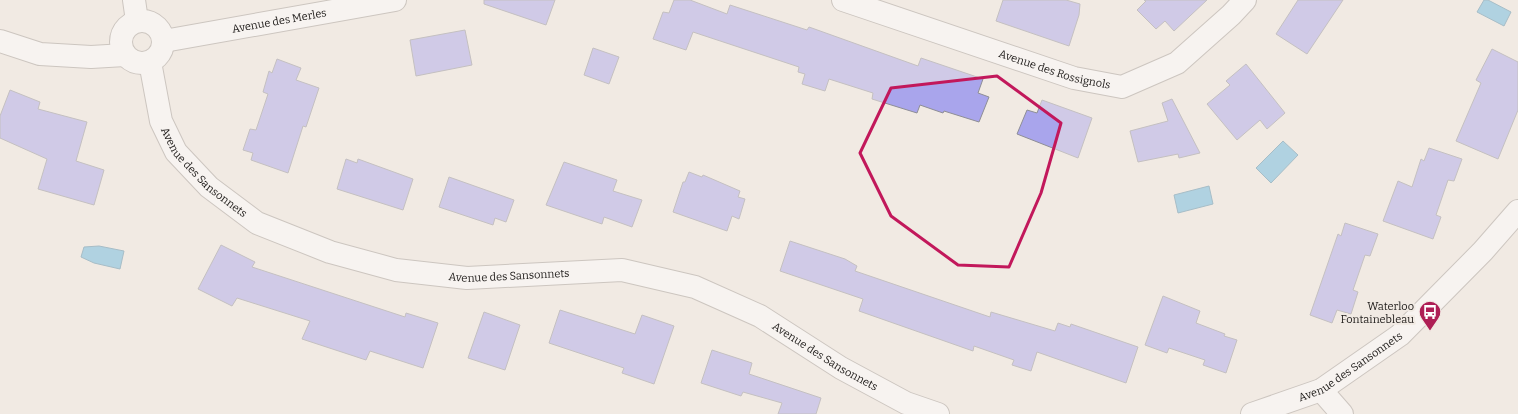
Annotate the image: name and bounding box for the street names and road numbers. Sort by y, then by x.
street label: Avenue des Merles [231,6,328,36]
street label: Avenue des Rossignols [997,47,1112,92]
street label: Avenue des Sansonnets [158,125,249,220]
street label: Avenue des Sansonnets [448,267,570,285]
street label: Avenue des Sansonnets [770,320,880,394]
street label: Avenue des Sansonnets [1297,329,1405,404]

